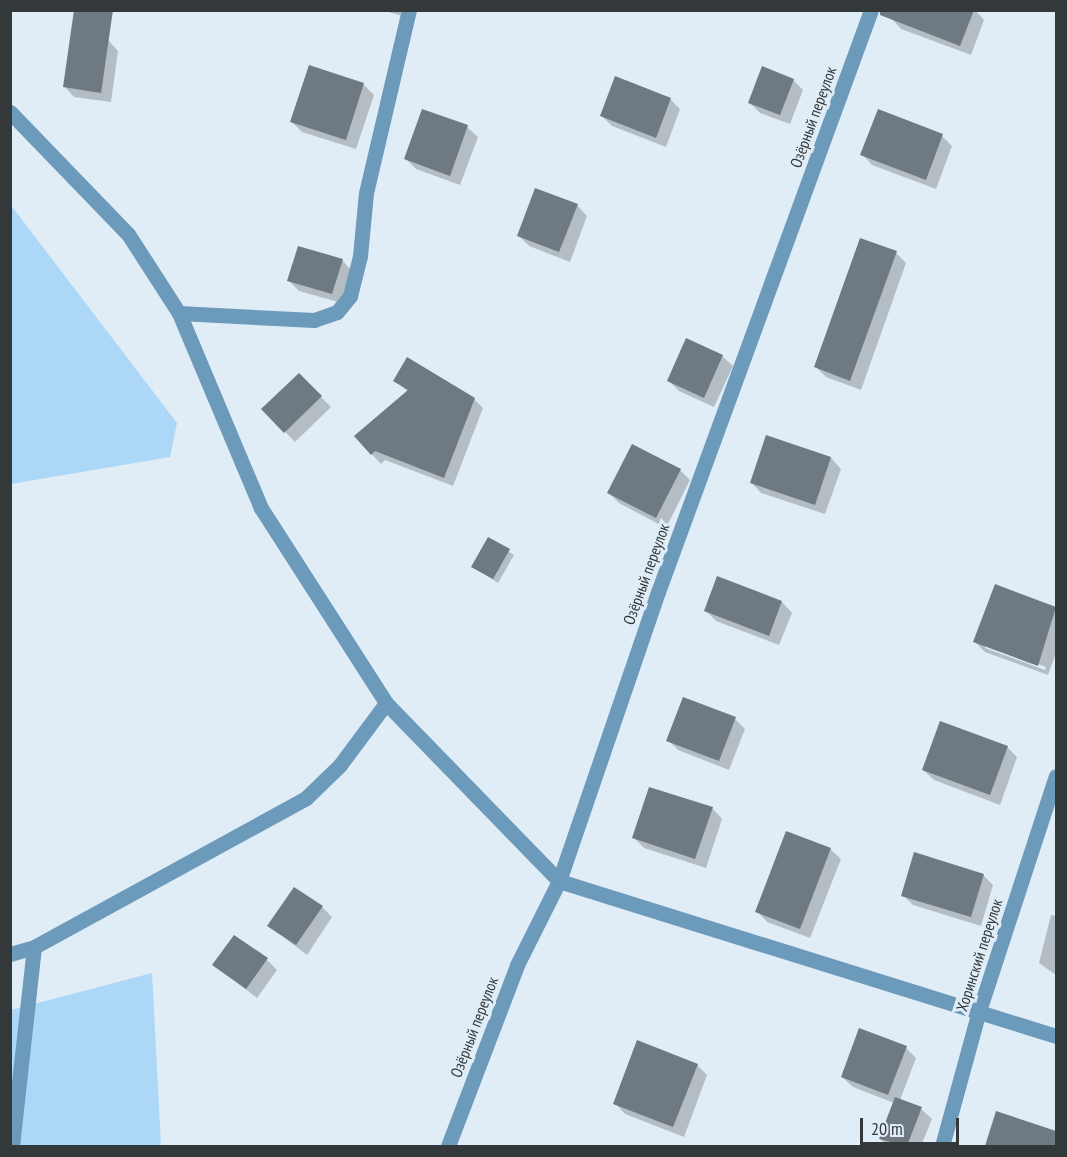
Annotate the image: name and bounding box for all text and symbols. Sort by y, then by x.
street label: Озёрный переулок [786,64,840,170]
street label: Озёрный переулок [619,521,673,627]
street label: Хоринский переулок [952,896,1006,1014]
street label: Озёрный переулок [446,974,502,1080]
scale bar [863,1106,962,1144]
text: 20 m [871,1117,903,1140]

